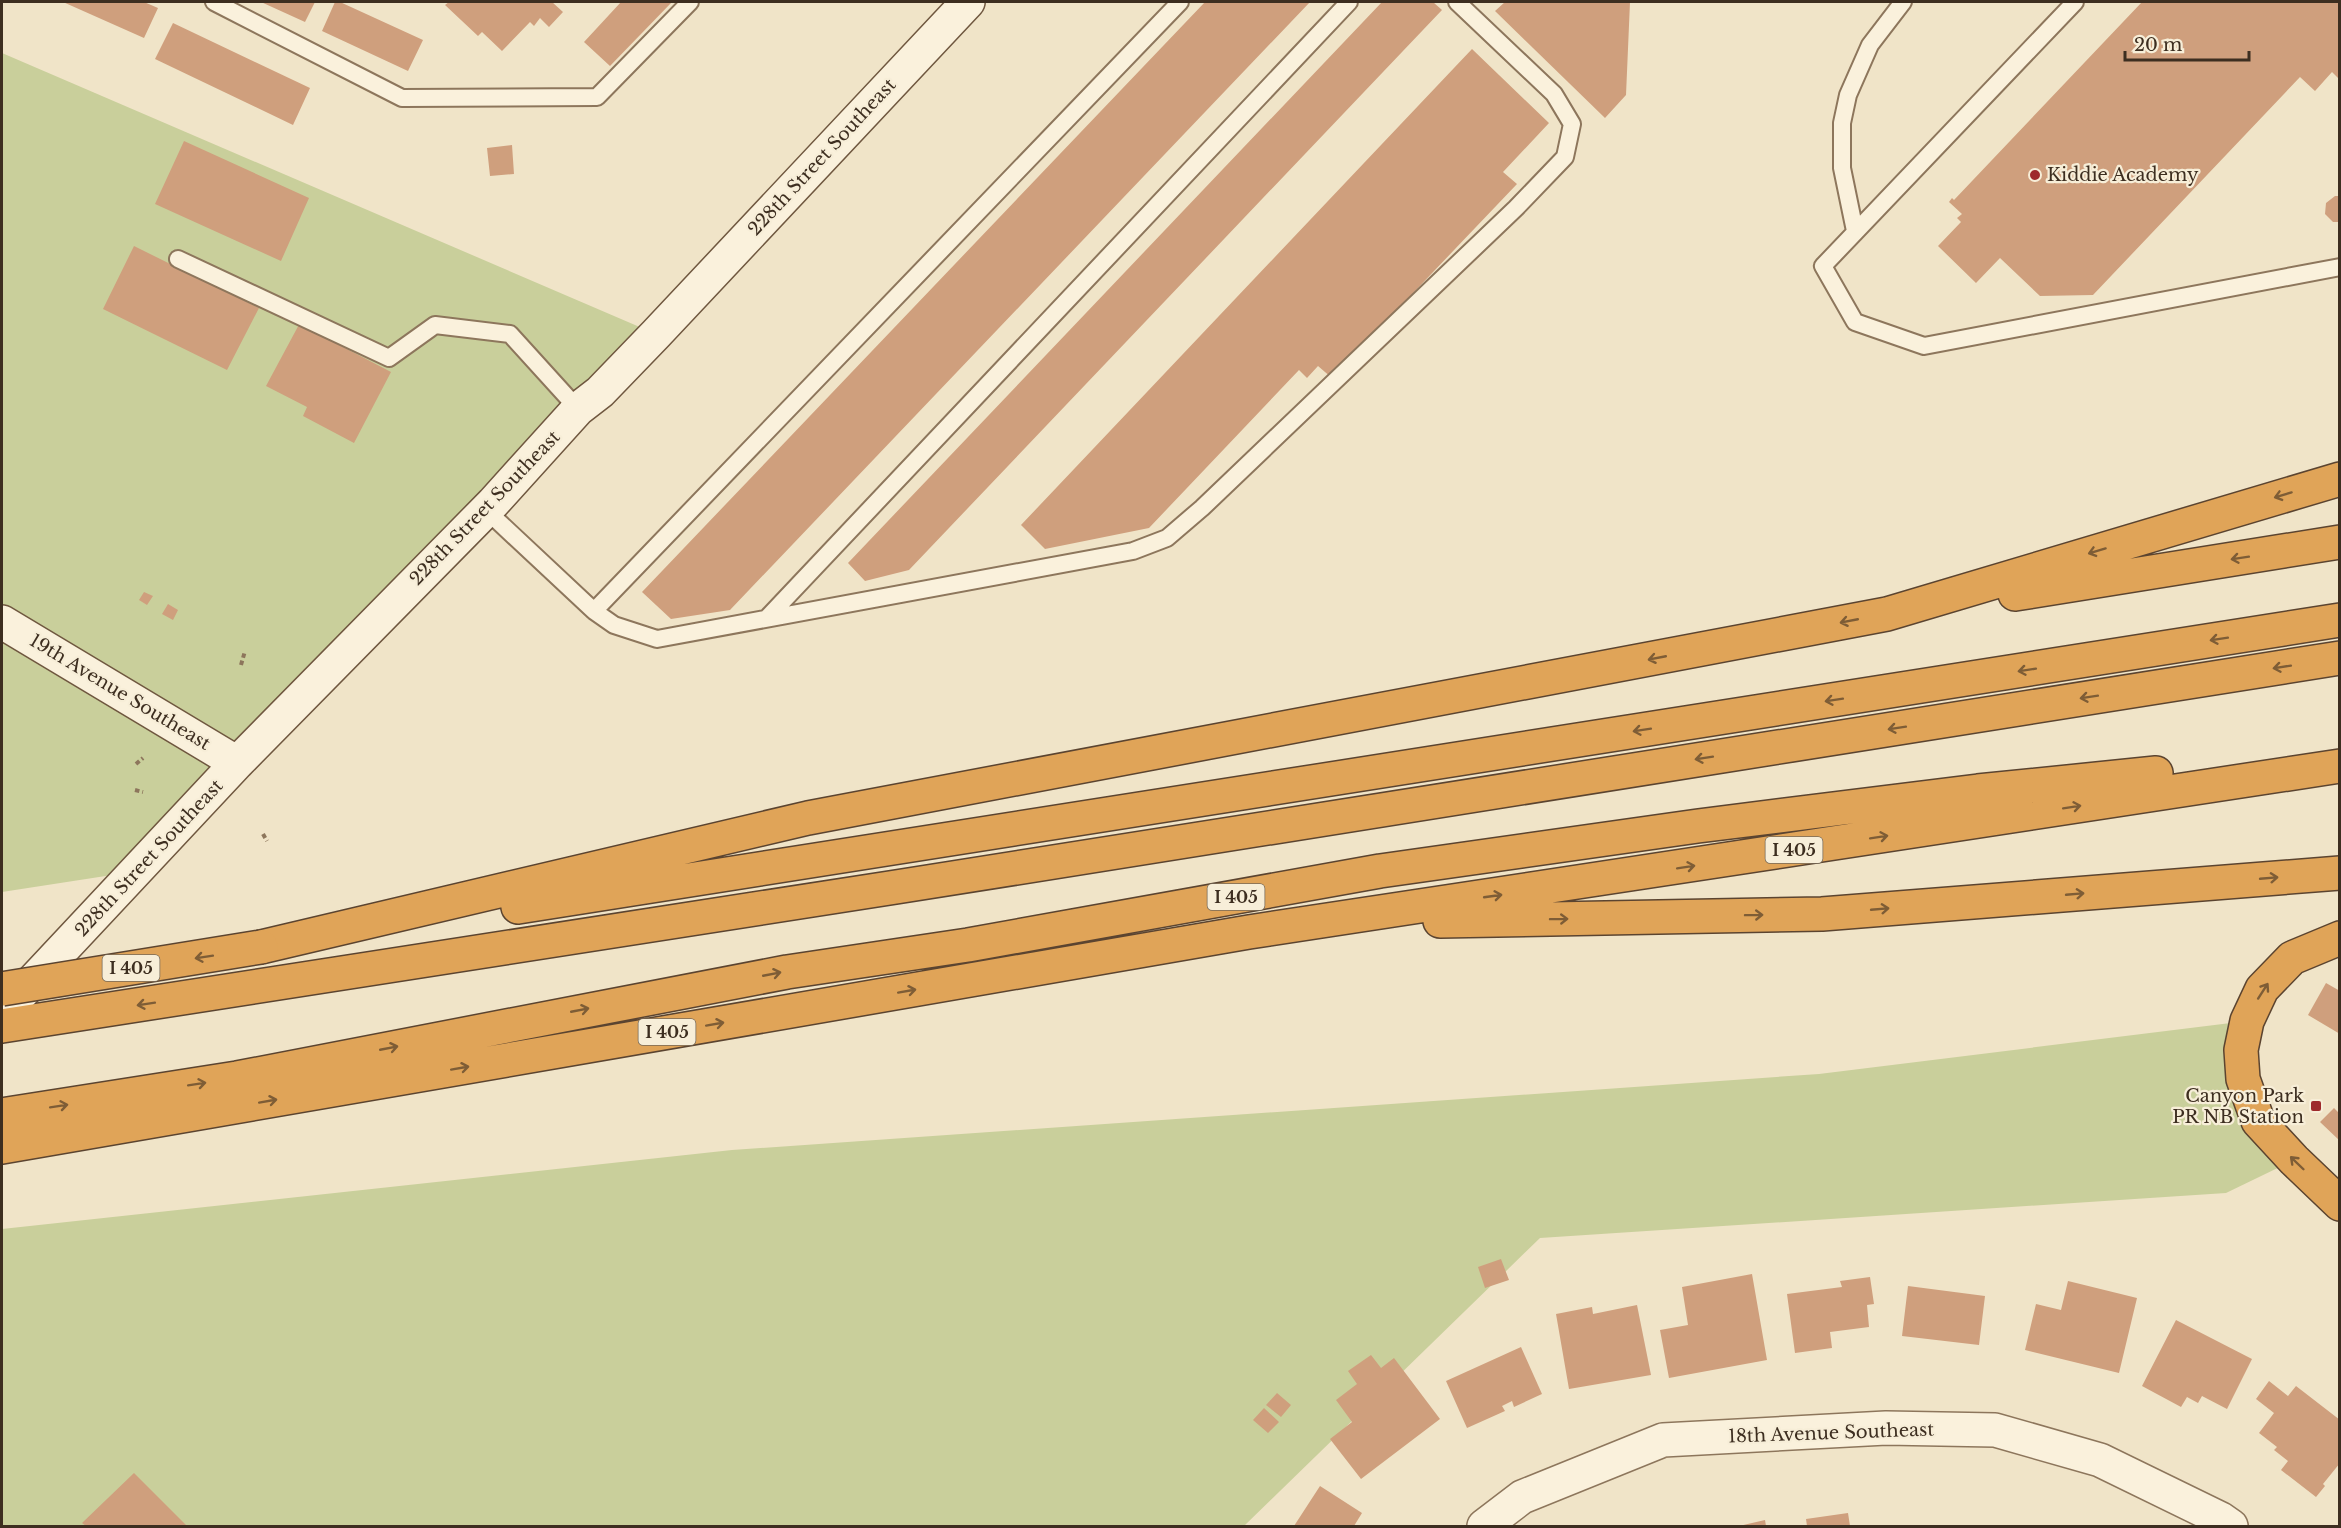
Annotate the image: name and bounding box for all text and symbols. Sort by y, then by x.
scale bar [2125,24,2250,62]
text: 20 m [2134,34,2182,56]
street label: 228th Street Southeast [743,74,901,240]
place label: Kiddie Academy [2047,164,2199,186]
marker: Kiddie Academy [2028,168,2042,182]
street label: 228th Street Southeast [405,426,565,590]
one-way arrow [2274,490,2293,501]
one-way arrow [2088,546,2107,557]
one-way arrow [2231,553,2251,564]
one-way arrow [1839,616,1859,627]
street label: 19th Avenue Southeast [26,629,214,755]
one-way arrow [2210,634,2230,645]
one-way arrow [1648,653,1667,664]
one-way arrow [2272,662,2292,673]
one-way arrow [2017,664,2037,675]
one-way arrow [2080,692,2100,703]
one-way arrow [1825,695,1845,706]
one-way arrow [1887,722,1907,733]
one-way arrow [1632,725,1652,736]
one-way arrow [1695,753,1714,764]
street label: 228th Street Southeast [70,775,228,941]
one-way arrow [2061,802,2081,813]
one-way arrow [1868,831,1888,842]
road number: I 405 [1766,837,1822,863]
one-way arrow [1676,861,1696,872]
one-way arrow [2259,873,2279,884]
road number: I 405 [1208,884,1264,910]
one-way arrow [2064,888,2084,899]
one-way arrow [1483,890,1503,901]
one-way arrow [1870,903,1890,914]
one-way arrow [1743,909,1763,921]
one-way arrow [1548,913,1568,925]
one-way arrow [194,951,214,962]
road number: I 405 [102,955,160,981]
one-way arrow [762,968,781,979]
one-way arrow [2257,983,2269,1000]
one-way arrow [897,985,916,996]
one-way arrow [136,999,156,1010]
one-way arrow [570,1004,590,1015]
one-way arrow [704,1018,724,1029]
road number: I 405 [638,1019,696,1045]
one-way arrow [379,1042,398,1053]
one-way arrow [450,1062,470,1073]
one-way arrow [187,1078,207,1089]
place label: Canyon Park PR NB Station [2172,1085,2304,1128]
one-way arrow [258,1095,278,1106]
marker: Canyon Park PR NB Station [2309,1099,2323,1113]
one-way arrow [49,1100,69,1111]
one-way arrow [2290,1156,2305,1171]
street label: 18th Avenue Southeast [1728,1418,1935,1448]

